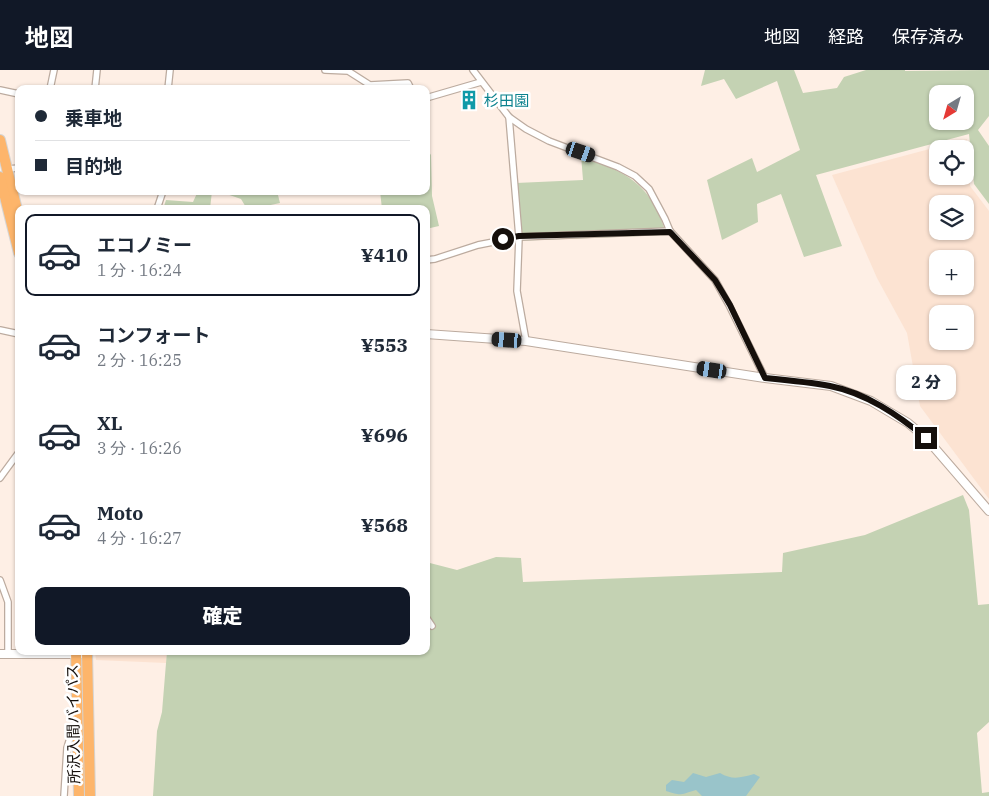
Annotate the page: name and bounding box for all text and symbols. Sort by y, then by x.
text: 地図 [25,21,73,53]
text: 地図 [764,25,800,48]
text: 経路 [828,25,864,48]
text: 保存済み [892,25,964,48]
north arrow [929,85,974,130]
map controls [929,85,974,350]
building icon: 杉田園 [458,89,480,111]
place label: 杉田園 [484,91,529,110]
text: 乗車地 [65,106,122,130]
car [564,140,597,164]
button: locate [929,140,974,185]
text: 目的地 [65,154,122,178]
button: layers [929,195,974,240]
route start [492,228,514,250]
icon: car [37,233,82,278]
text: エコノミー [97,233,192,257]
text: ¥410 [361,243,408,267]
button: + [929,250,974,295]
text: 1 分 · 16:24 [97,260,182,280]
button: − [929,305,974,350]
icon: car [37,323,82,368]
text: コンフォート [97,323,210,347]
car [491,331,522,349]
text: ¥553 [361,333,408,357]
text: 2 分 · 16:25 [97,350,182,370]
car [696,360,727,380]
callout: 2 分 [896,366,956,400]
text: 2 分 [911,372,941,392]
text: XL [97,411,123,435]
icon: car [37,413,82,458]
text: ¥696 [361,423,408,447]
route end [915,427,937,449]
text: 3 分 · 16:26 [97,438,182,458]
text: Moto [97,501,143,525]
icon: car [37,503,82,548]
text: ¥568 [361,513,408,537]
text: 4 分 · 16:27 [97,528,182,548]
button: 確定 [35,587,410,645]
street label: 所沢入間バイパス [62,664,84,784]

